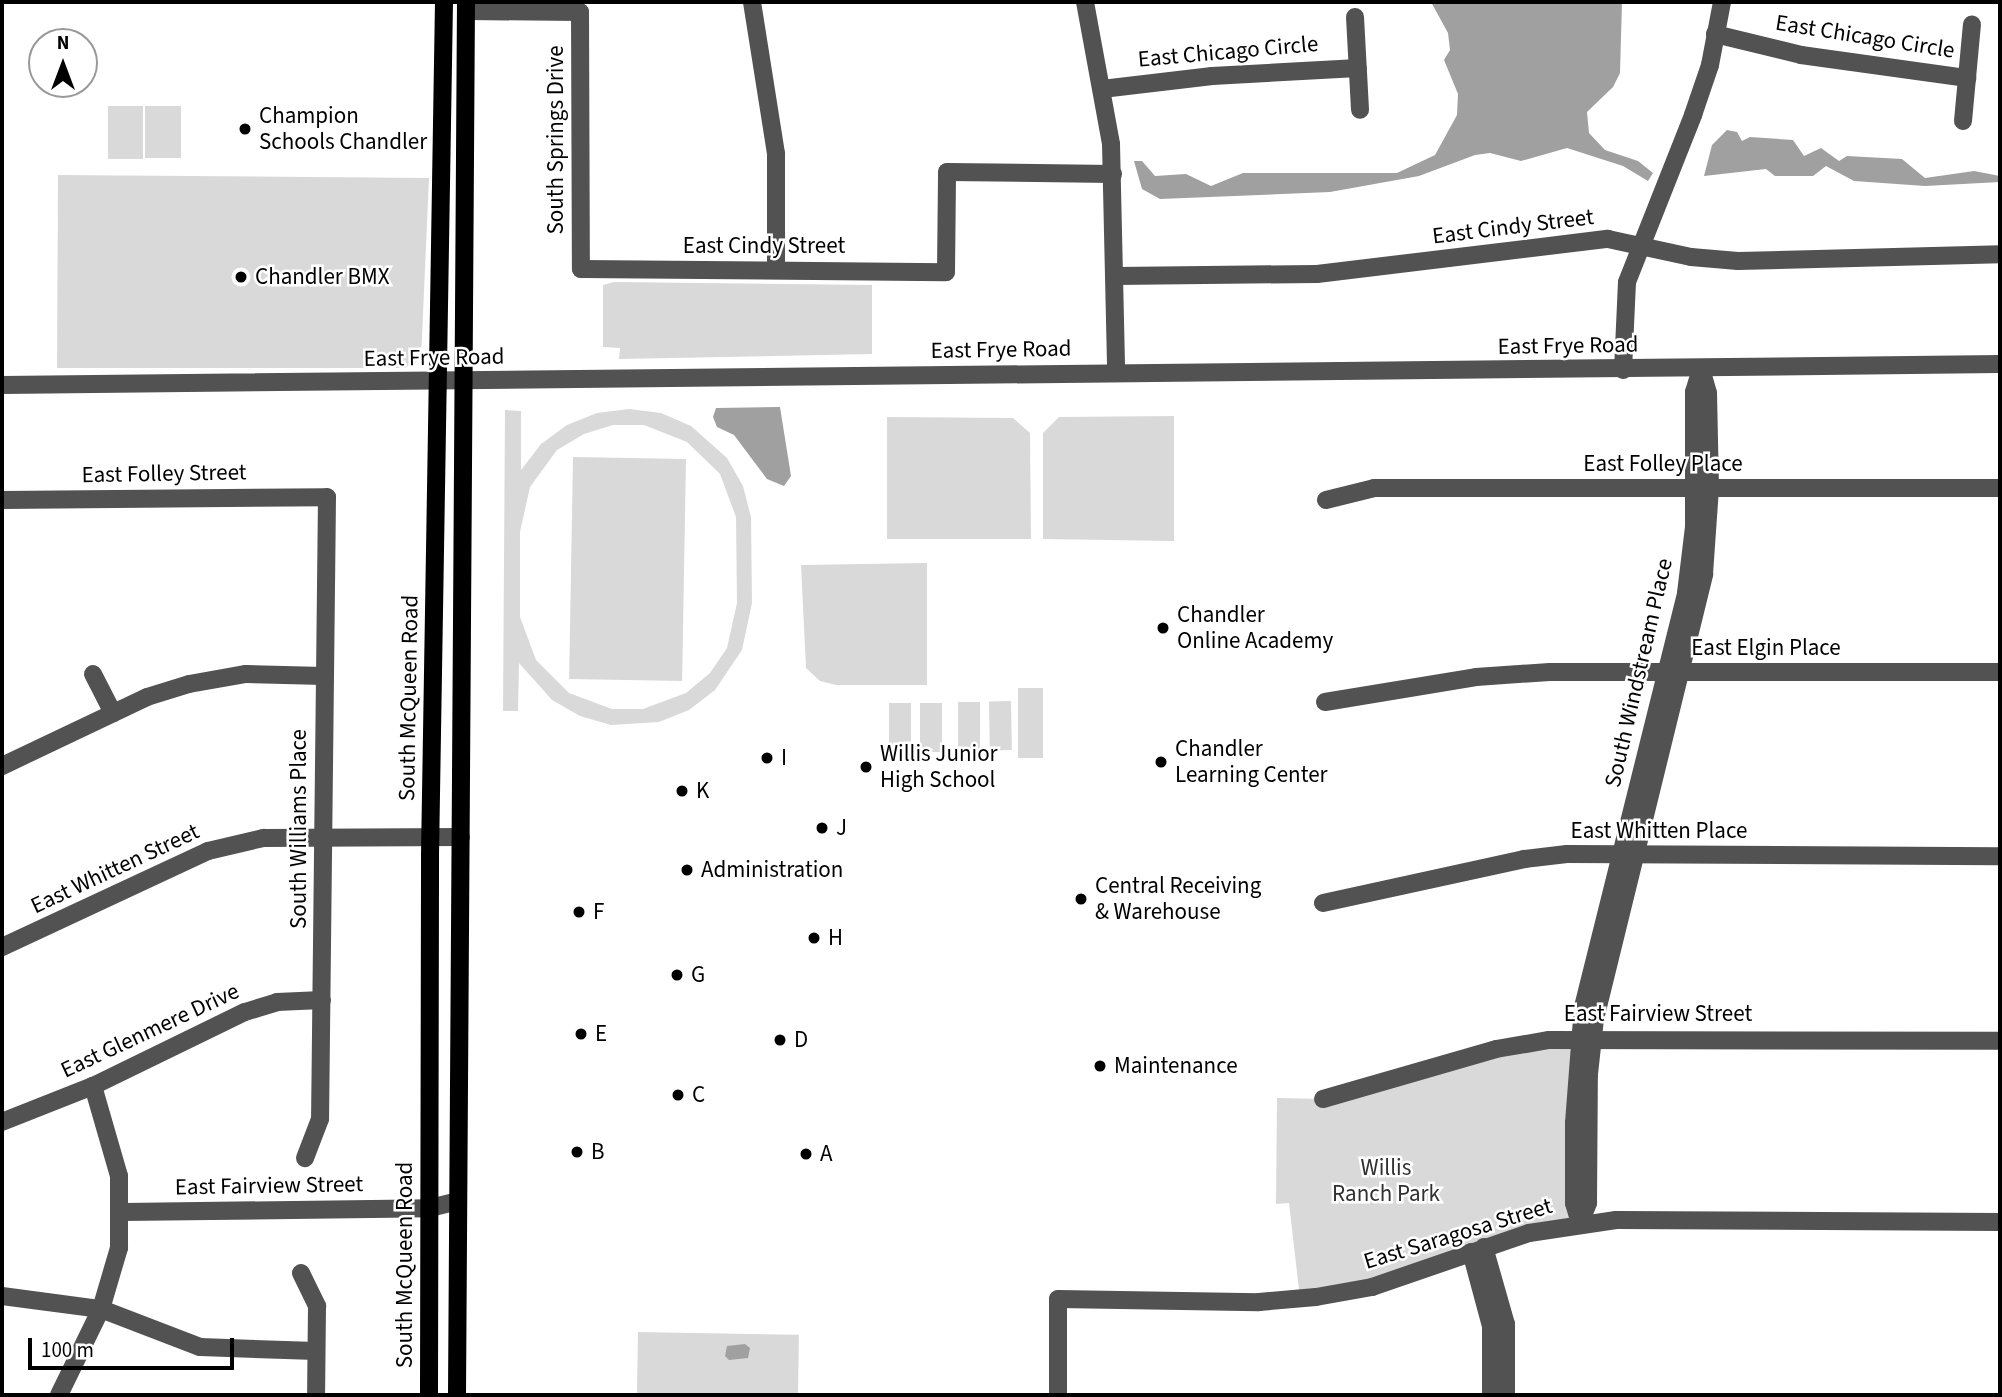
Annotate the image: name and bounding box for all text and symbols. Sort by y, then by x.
street label: East Chicago Circle [1773,9,1957,65]
north arrow [28,28,98,98]
text: N [57,30,69,57]
street label: East Chicago Circle [1137,30,1319,74]
street label: South Springs Drive [542,45,570,235]
place label: Champion Schools Chandler [259,102,427,156]
marker: Champion Schools Chandler [237,121,253,137]
street label: East Cindy Street [1431,203,1595,251]
street label: East Cindy Street [683,232,845,260]
place label: Chandler BMX [255,263,389,291]
marker: Chandler BMX [233,269,249,285]
street label: East Frye Road [1497,331,1639,361]
street label: East Frye Road [930,335,1072,365]
street label: East Frye Road [363,343,505,373]
street label: East Folley Place [1583,450,1743,478]
street label: East Folley Street [81,459,247,489]
street label: South Windstream Place [1599,556,1679,790]
street label: South McQueen Road [393,595,425,801]
place label: Chandler Online Academy [1177,601,1333,655]
marker: Chandler Online Academy [1155,620,1171,636]
street label: East Elgin Place [1691,634,1841,662]
street label: South Williams Place [285,729,313,929]
place label: Chandler Learning Center [1175,735,1328,789]
place label: Willis Junior High School [880,740,998,794]
place label: I [781,744,787,772]
marker: I [759,750,775,766]
marker: Chandler Learning Center [1153,754,1169,770]
marker: Willis Junior High School [858,759,874,775]
place label: K [696,777,709,805]
marker: K [674,783,690,799]
place label: J [836,814,847,842]
street label: East Whitten Place [1571,817,1747,845]
street label: East Whitten Street [26,818,204,920]
marker: J [814,820,830,836]
place label: Administration [701,856,843,884]
marker: Administration [679,862,695,878]
place label: Central Receiving & Warehouse [1095,872,1261,926]
marker: Central Receiving & Warehouse [1073,891,1089,907]
place label: F [593,898,604,926]
marker: F [571,904,587,920]
place label: H [828,924,843,952]
marker: H [806,930,822,946]
place label: G [691,961,705,989]
marker: G [669,967,685,983]
street label: East Glenmere Drive [57,978,243,1084]
street label: East Fairview Street [1564,1000,1752,1028]
place label: E [595,1020,607,1048]
marker: E [573,1026,589,1042]
place label: D [794,1026,808,1054]
marker: D [772,1032,788,1048]
place label: Maintenance [1114,1052,1238,1080]
marker: Maintenance [1092,1058,1108,1074]
place label: C [692,1081,705,1109]
marker: C [670,1087,686,1103]
place label: B [591,1138,605,1166]
place label: A [820,1140,832,1168]
marker: B [569,1144,585,1160]
marker: A [798,1146,814,1162]
park label: Willis Ranch Park [1332,1154,1440,1208]
street label: South McQueen Road [391,1162,419,1368]
street label: East Fairview Street [175,1171,363,1201]
street label: East Saragosa Street [1361,1192,1555,1276]
scale bar [32,1324,238,1368]
text: 100 m [41,1335,94,1365]

